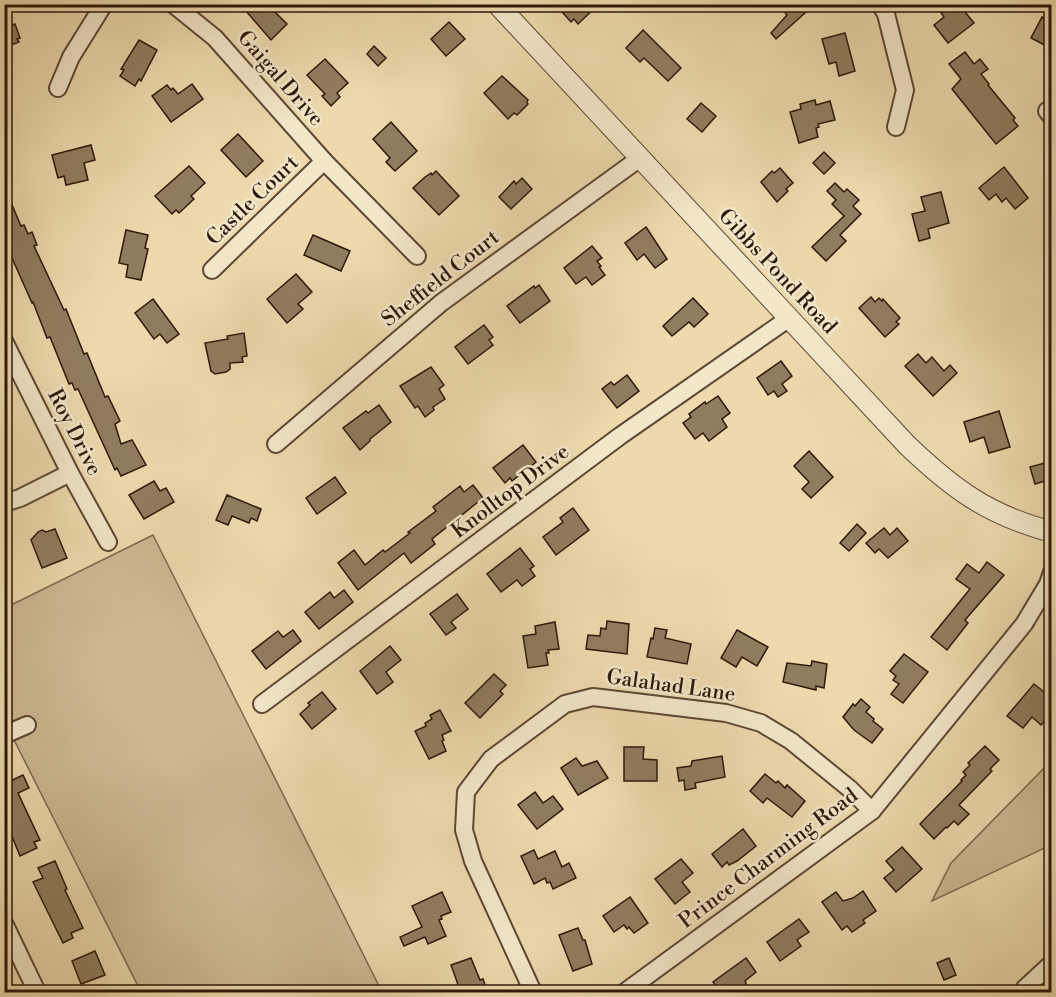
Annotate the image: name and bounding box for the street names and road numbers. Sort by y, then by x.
street label: Gaigal Drive [232,25,329,132]
street label: Castle Court [201,150,305,251]
street label: Gibbs Pond Road [712,204,842,340]
street label: Sheffield Court [377,224,505,333]
street label: Roy Drive [41,385,107,480]
street label: Knolltop Drive [446,439,575,545]
street label: Galahad Lane [605,664,737,708]
street label: Prince Charming Road [674,783,863,935]

